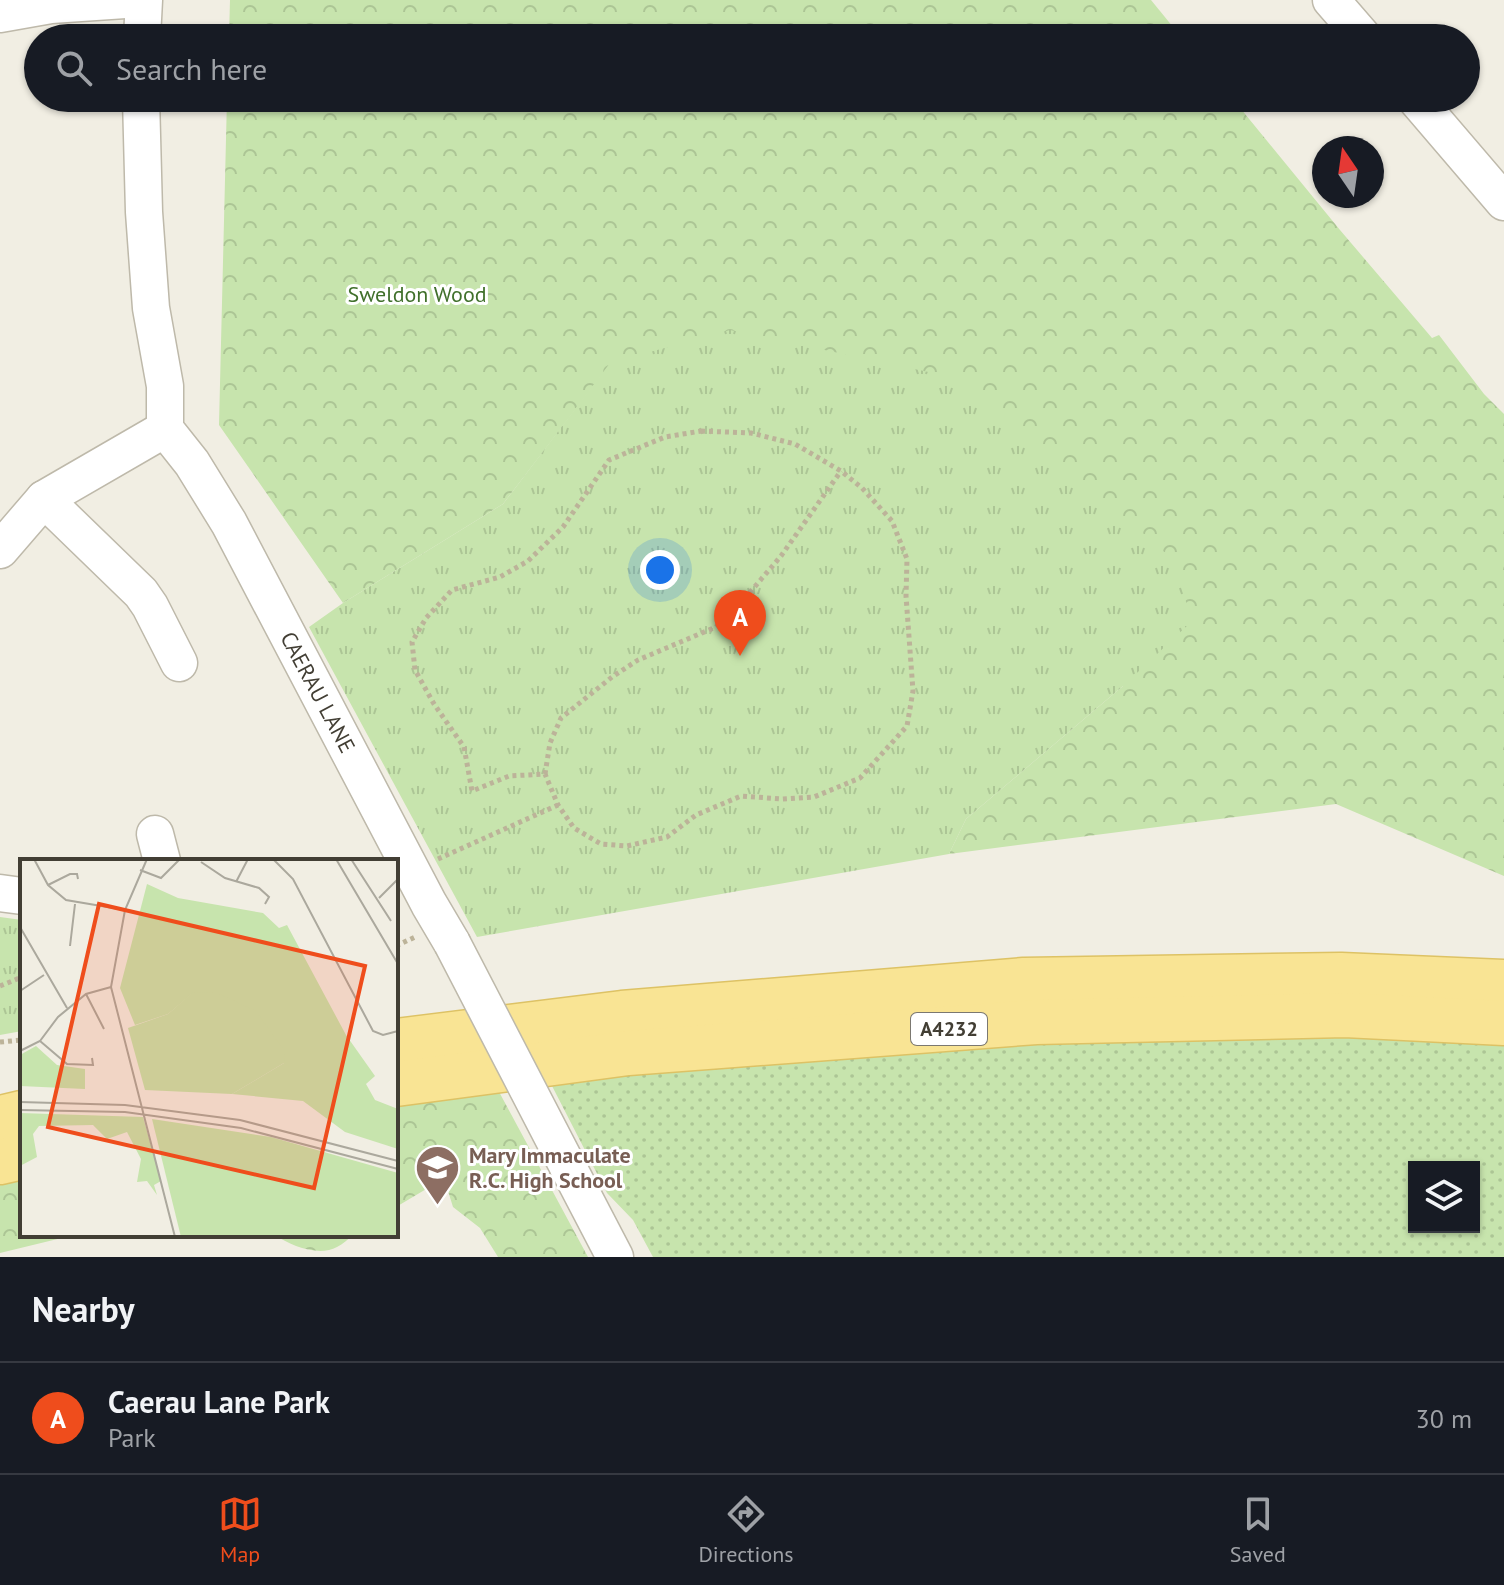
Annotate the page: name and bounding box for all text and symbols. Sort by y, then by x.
search box [24,24,1480,112]
icon: search [52,46,96,90]
text: Search here [116,49,267,88]
north arrow [1312,136,1384,208]
park label: Sweldon Wood [347,280,487,308]
your location [640,550,680,590]
pin: A [714,590,766,656]
street label: CAERAU LANE [274,627,362,757]
inset map [20,859,398,1237]
road number: A4232 [911,1013,987,1045]
place label: Mary Immaculate R.C. High School [469,1141,631,1194]
school or university icon: Mary Immaculate R.C. High School [414,1144,462,1207]
map controls [1408,1161,1480,1233]
button: layers [1408,1161,1480,1233]
text: Nearby [32,1287,134,1331]
text: Caerau Lane Park [108,1382,330,1421]
text: A [50,1402,66,1435]
text: 30 m [1416,1402,1472,1435]
text: Park [108,1421,156,1454]
tab: Map [218,1492,262,1568]
tab: Directions [698,1492,794,1568]
tab: Saved [1230,1492,1286,1568]

